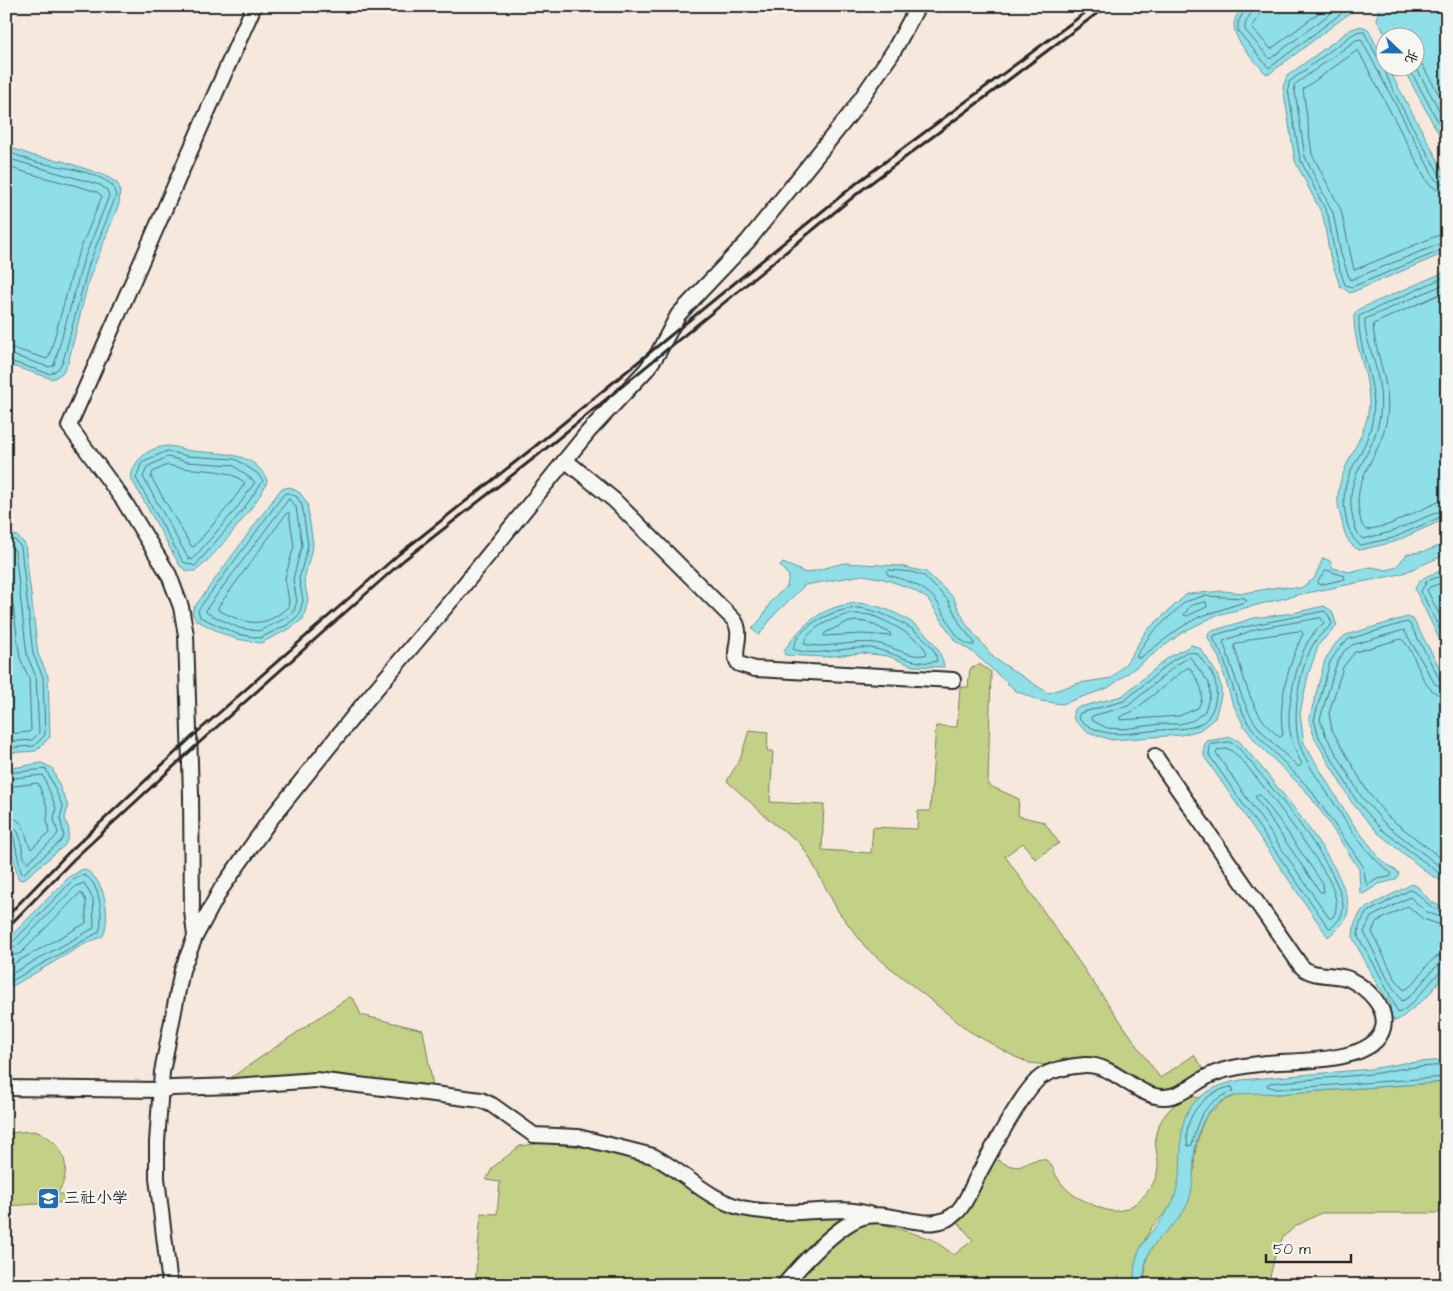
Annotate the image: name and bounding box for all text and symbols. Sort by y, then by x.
north arrow [1376,28,1426,78]
text: 北 [1399,46,1423,67]
school or university icon: 三社小学 [36,1186,60,1210]
place label: 三社小学 [64,1187,128,1209]
scale bar [1266,1231,1350,1263]
text: 50 m [1273,1239,1311,1260]

